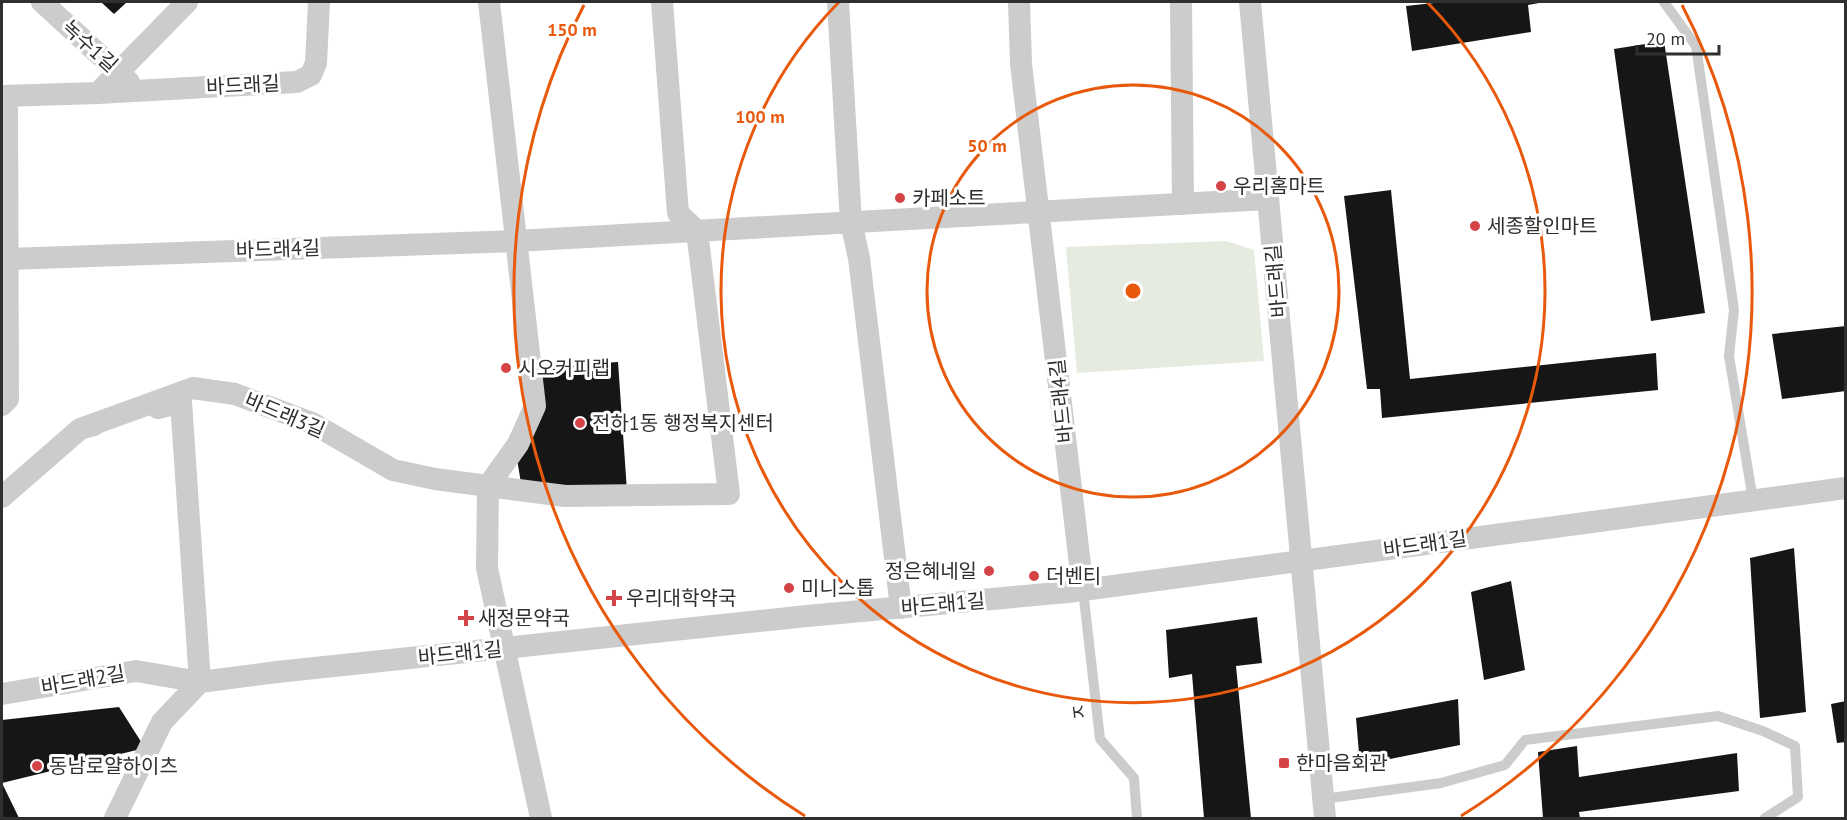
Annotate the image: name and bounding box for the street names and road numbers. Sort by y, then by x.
street label: 녹수1길 [57,14,123,78]
street label: 바드래길 [206,70,280,100]
street label: 바드래4길 [235,235,321,263]
street label: 바드래길 [1260,243,1292,319]
street label: 바드래4길 [1044,358,1078,444]
street label: 바드래3길 [241,387,329,443]
street label: 바드래1길 [1381,525,1469,563]
street label: 바드래1길 [900,587,986,621]
street label: 바드래1길 [417,636,503,670]
street label: 바드래2길 [39,660,127,700]
street label: ㅈ [1065,701,1093,723]

